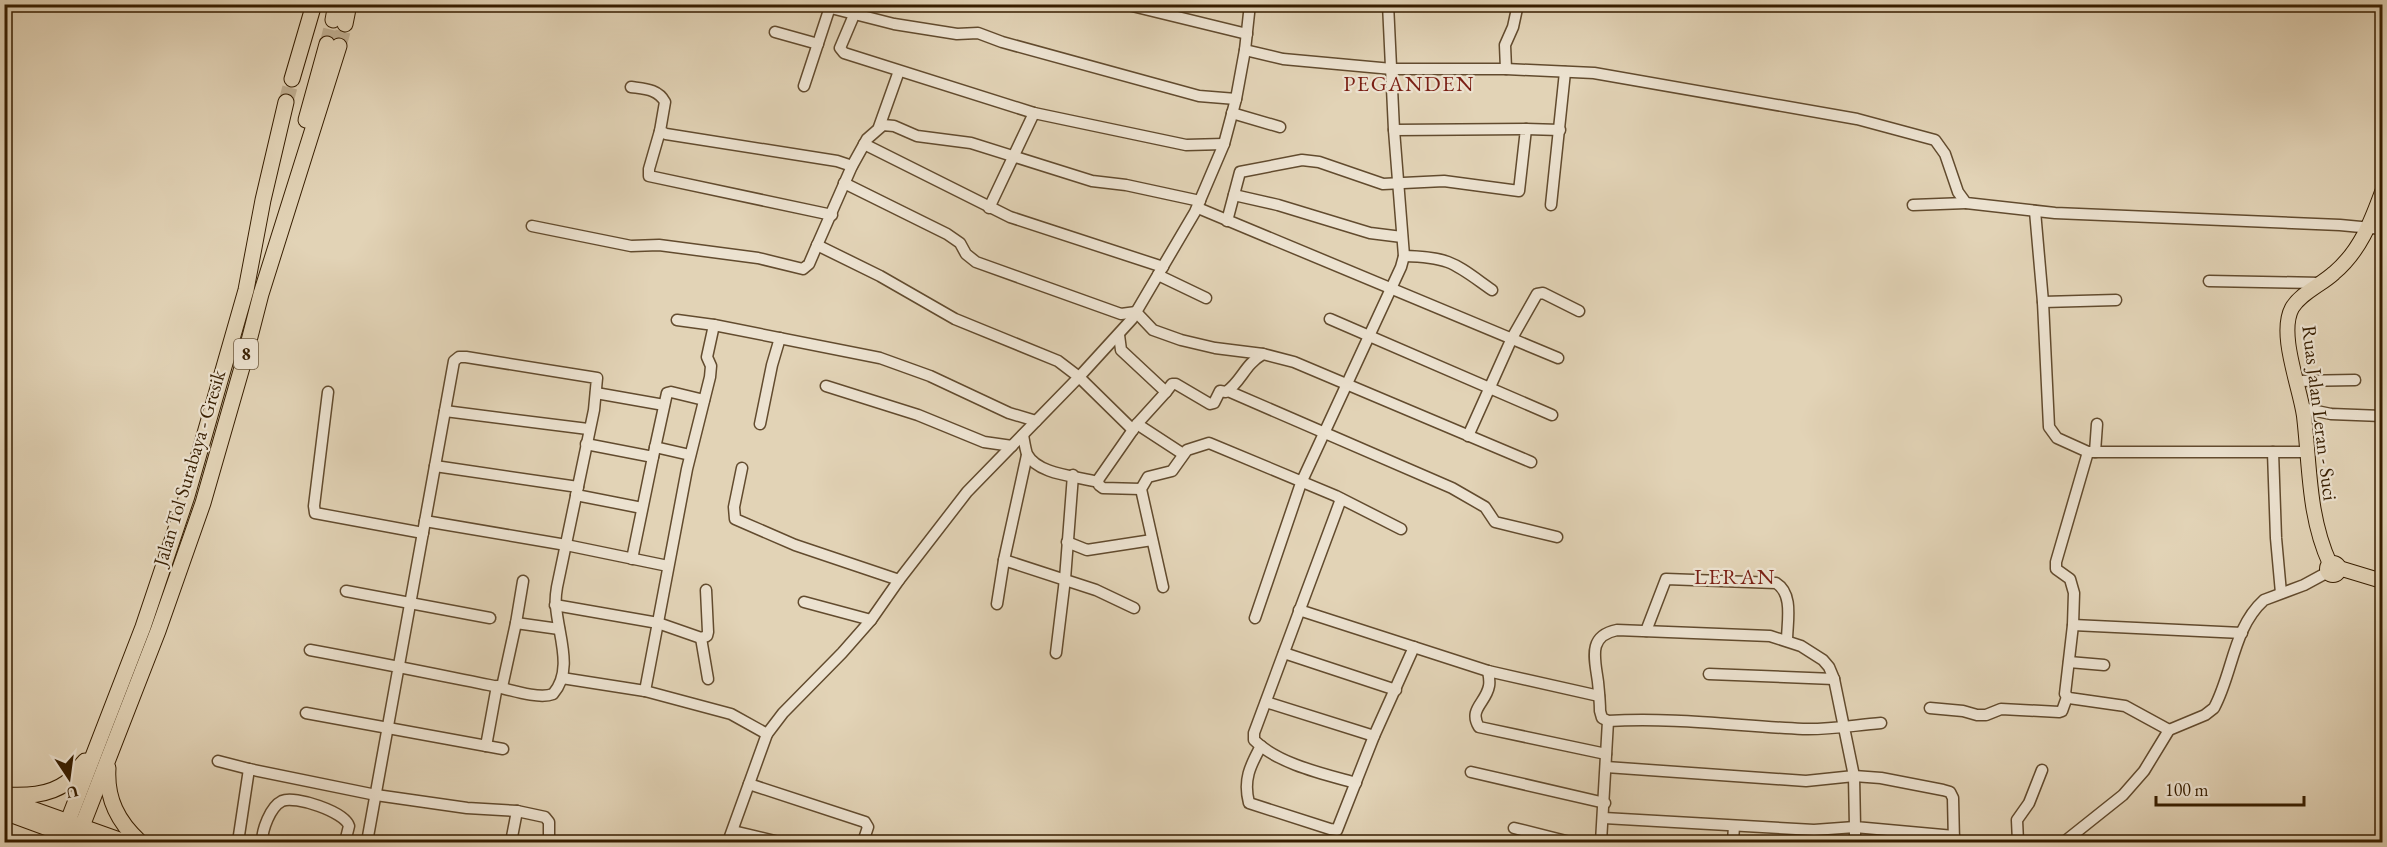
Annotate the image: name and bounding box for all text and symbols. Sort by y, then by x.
district label: PEGANDEN [1343,69,1475,98]
street label: Ruas Jalan Leran - Suci [2296,324,2344,502]
road number: 8 [234,339,258,369]
street label: Jalan Tol Surabaya - Gresik [146,366,231,571]
district label: LERAN [1694,562,1776,591]
north arrow [39,748,99,808]
scale bar [2156,769,2304,807]
text: 100 m [2165,778,2209,801]
text: U [64,781,80,804]

